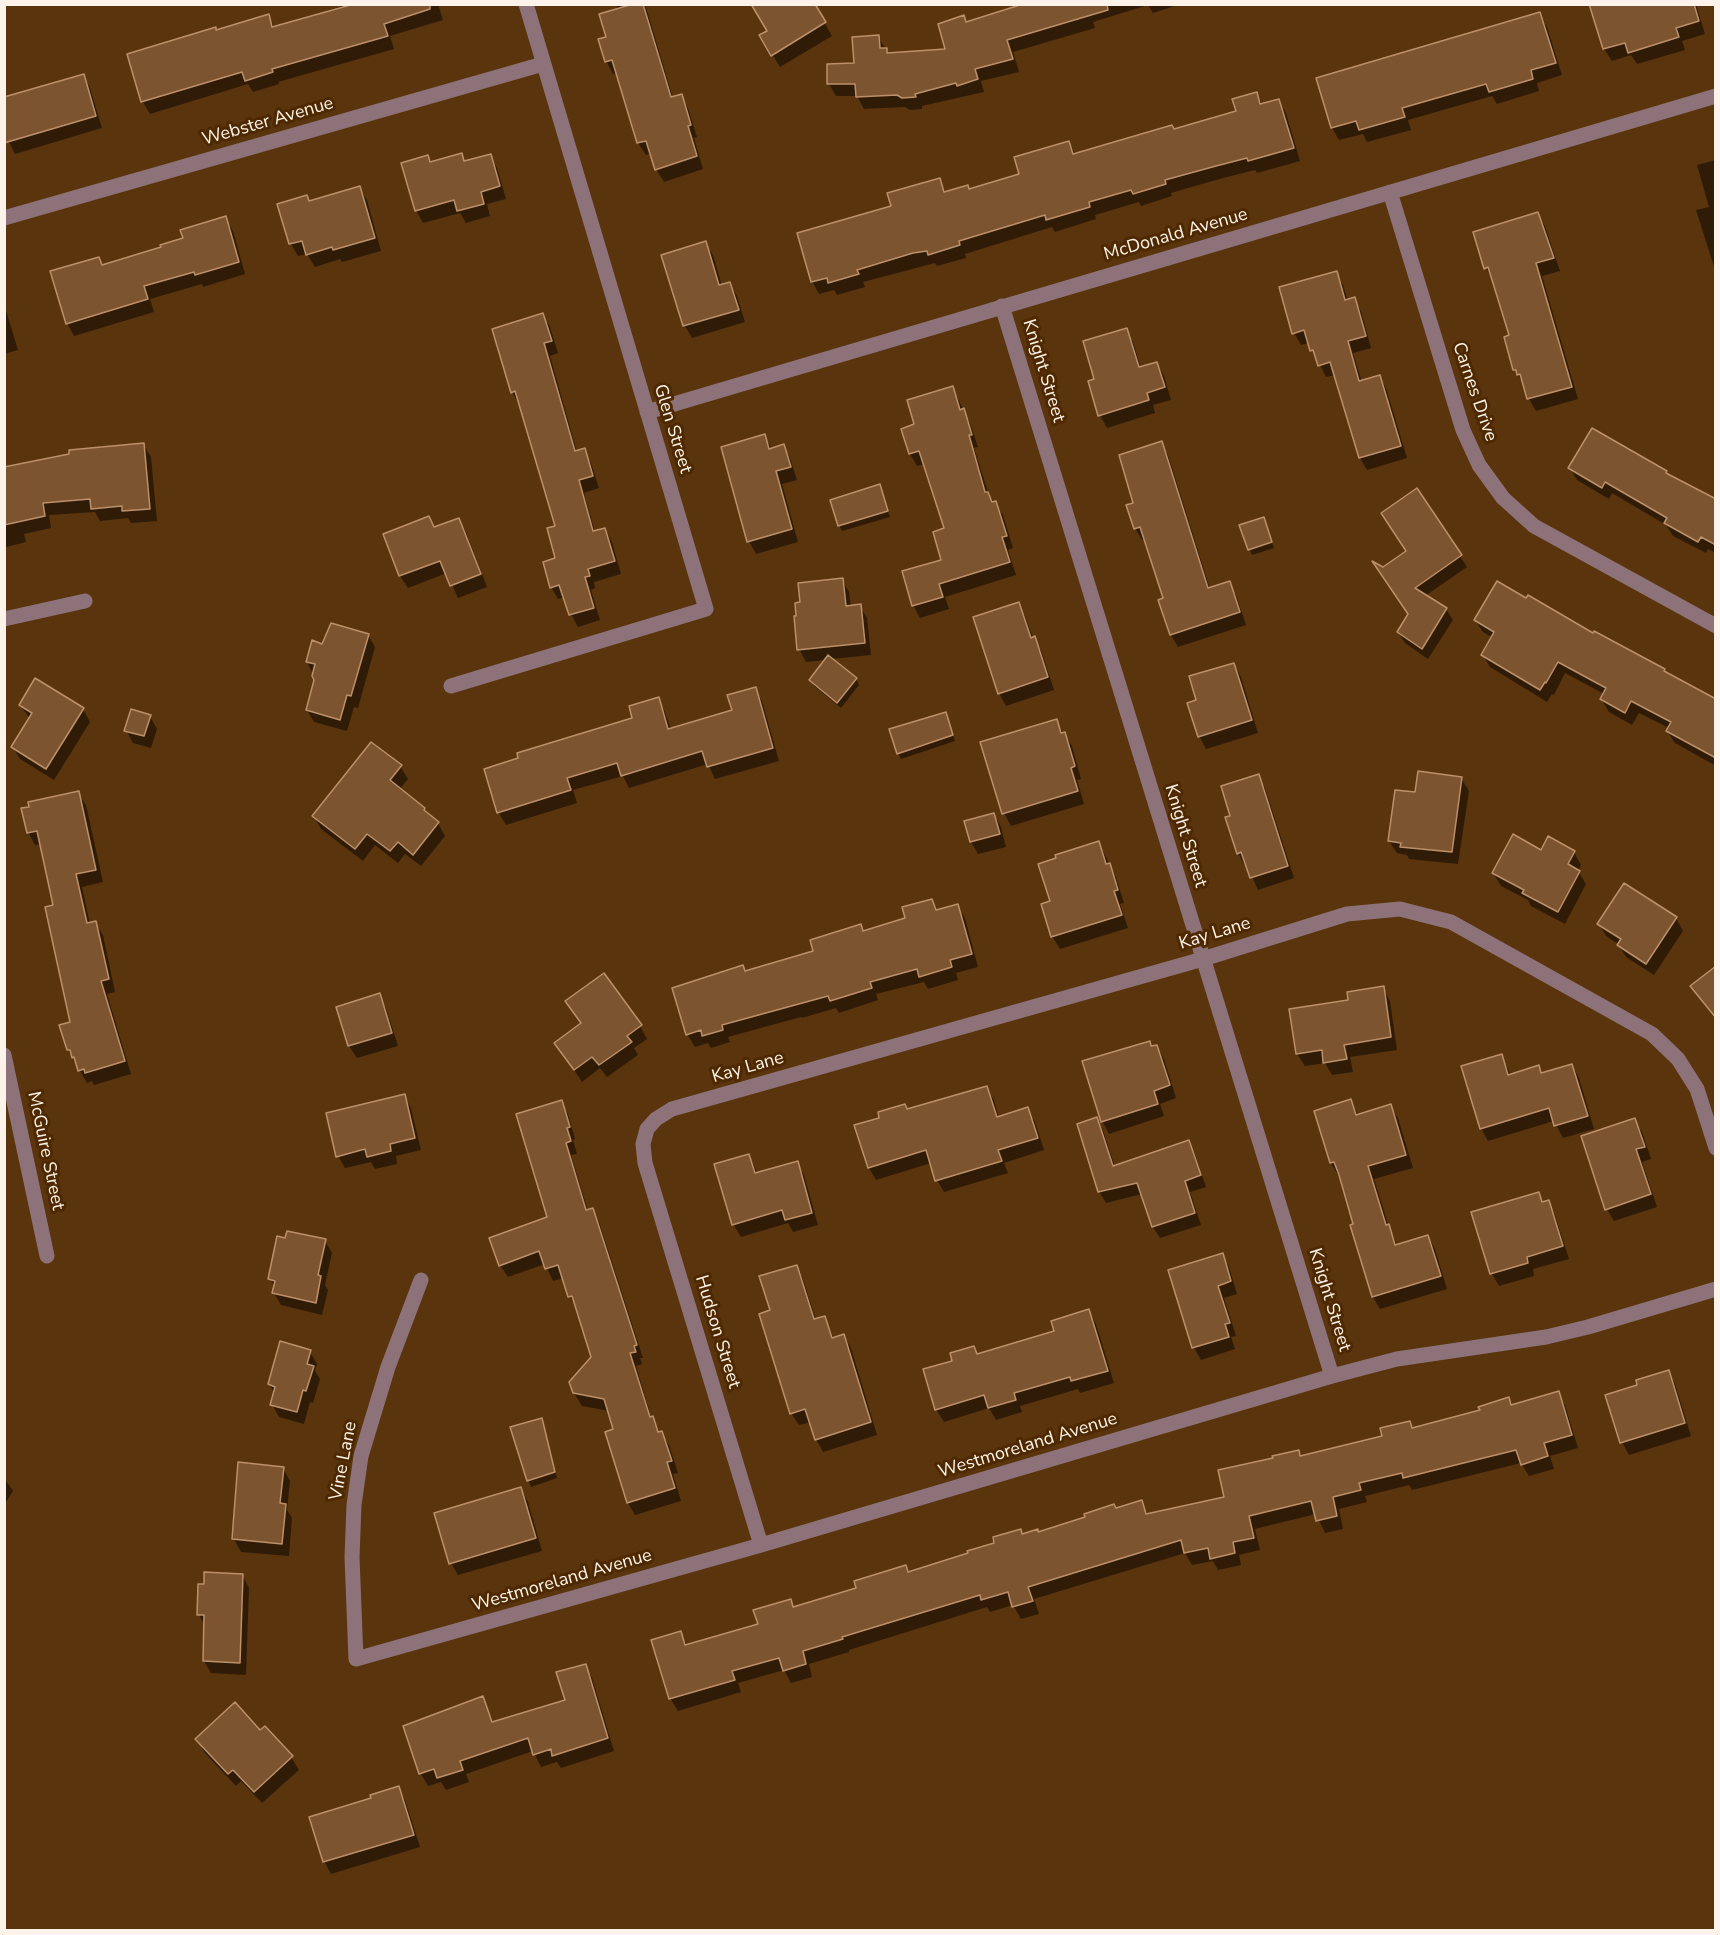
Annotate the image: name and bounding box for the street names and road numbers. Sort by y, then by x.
street label: Webster Avenue [200,93,336,151]
street label: McDonald Avenue [1102,204,1250,266]
street label: Knight Street [1017,317,1069,425]
street label: Carnes Drive [1447,340,1501,444]
street label: Glen Street [648,382,696,476]
street label: Knight Street [1159,782,1211,890]
street label: Kay Lane [1177,913,1253,955]
street label: Kay Lane [710,1047,786,1089]
street label: McGuire Street [22,1090,68,1212]
street label: Knight Street [1303,1246,1355,1354]
street label: Hudson Street [690,1273,744,1391]
street label: Westmoreland Avenue [936,1408,1120,1484]
street label: Vine Lane [326,1420,362,1502]
street label: Westmoreland Avenue [470,1545,654,1617]

